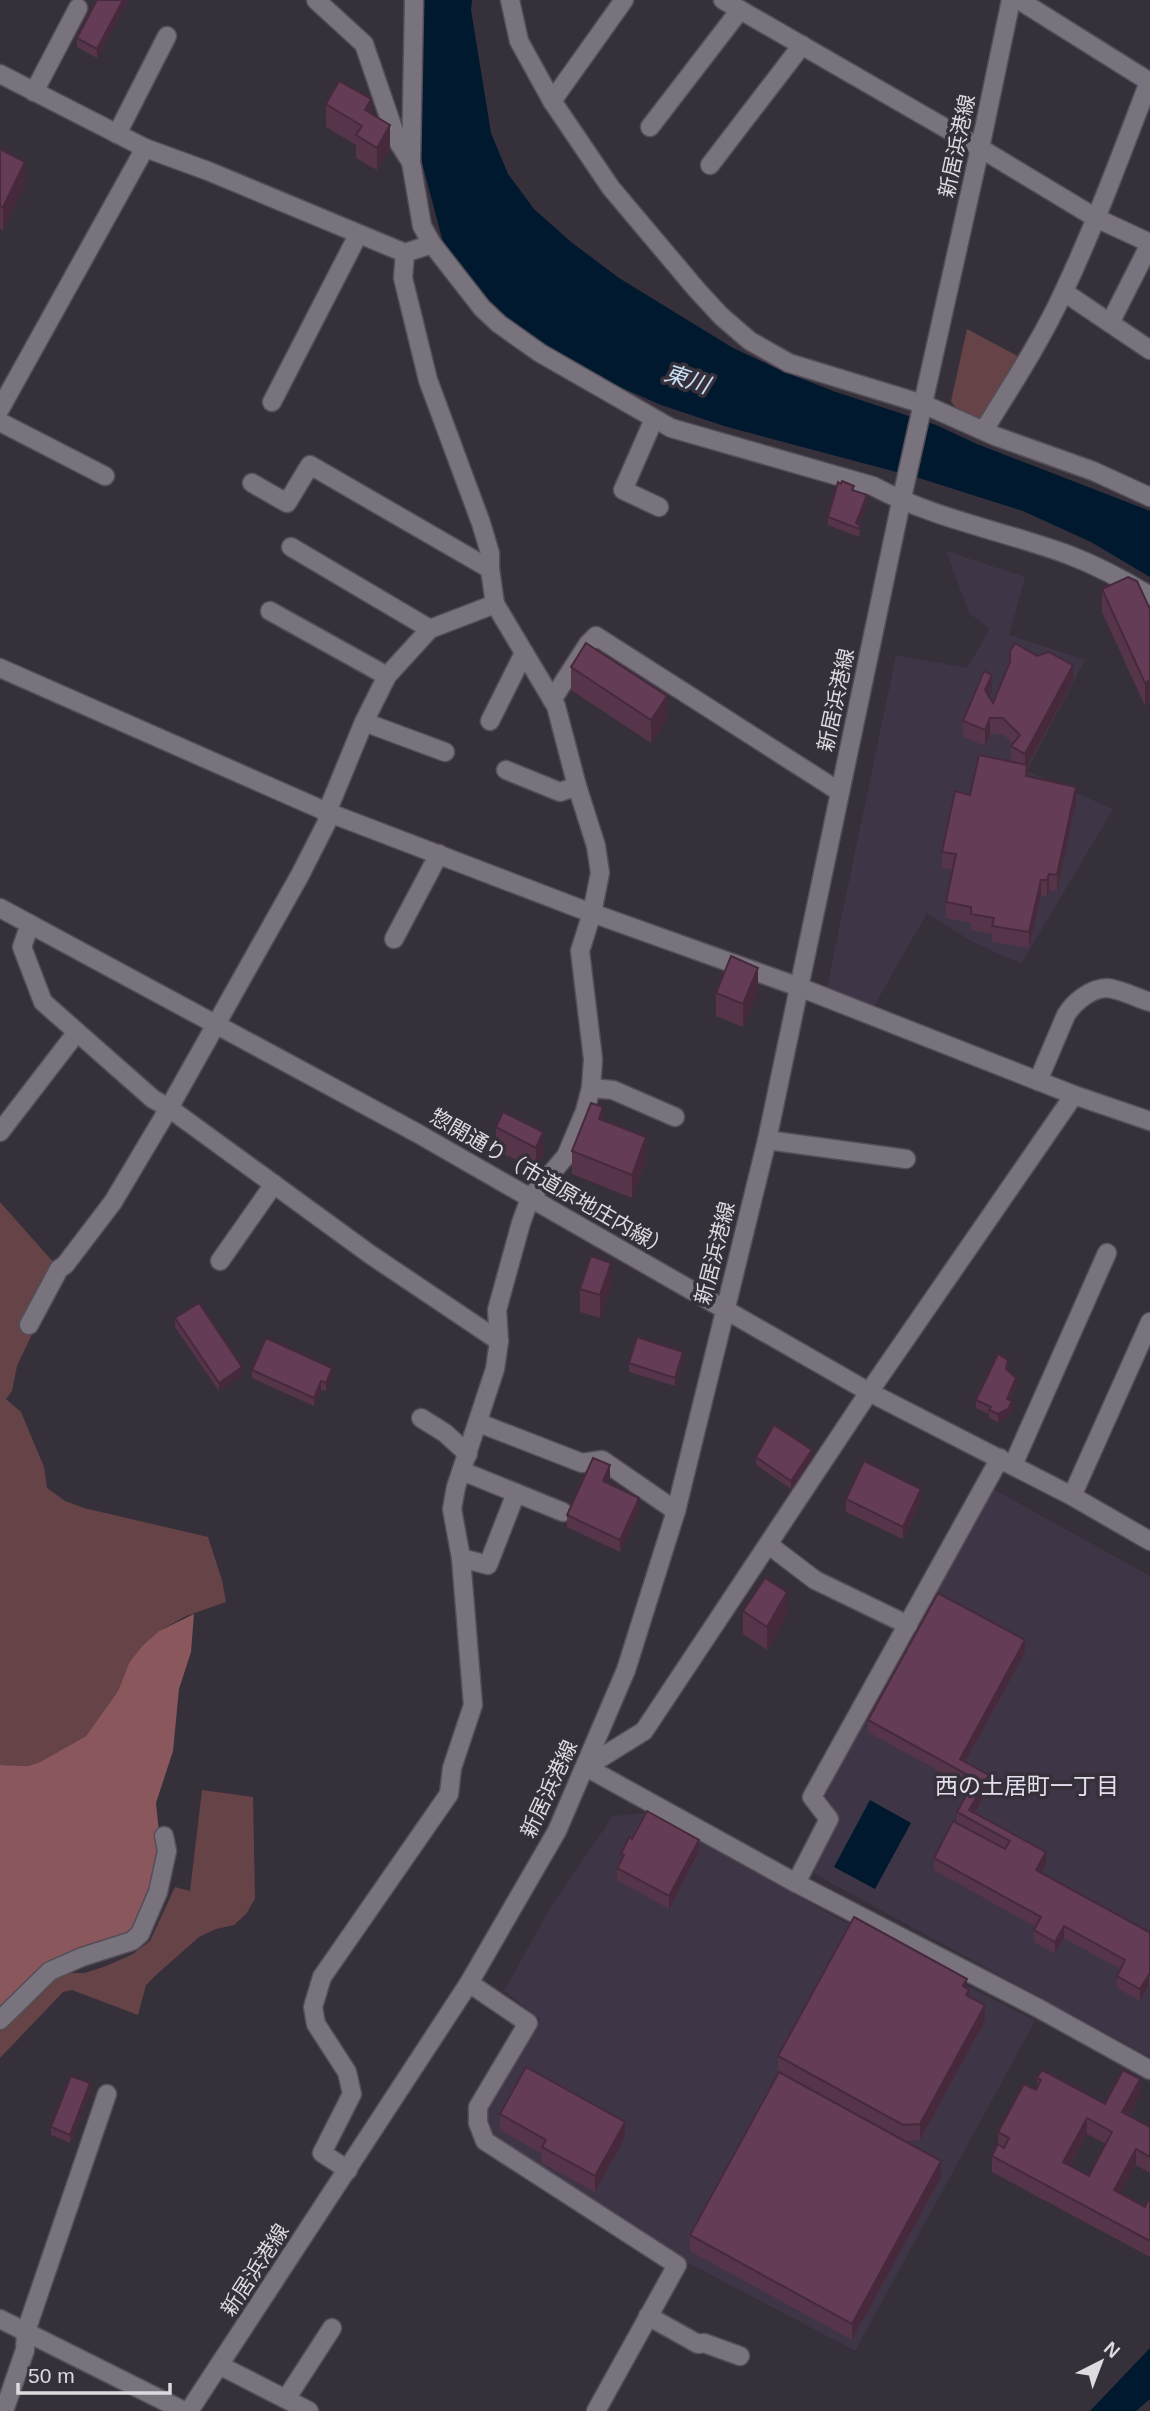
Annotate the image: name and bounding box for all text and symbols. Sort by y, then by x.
street label: 新居浜港線 [934,92,979,200]
water label: 東川 [661,360,716,399]
street label: 新居浜港線 [813,646,858,754]
street label: 惣開通り（市道原地庄内線） [426,1104,674,1261]
street label: 新居浜港線 [691,1199,738,1307]
street label: 新居浜港線 [516,1736,581,1841]
district label: 西の土居町一丁目 [935,1773,1119,1799]
street label: 新居浜港線 [216,2219,293,2320]
north arrow [1066,2327,1136,2397]
text: N [1100,2337,1124,2362]
scale bar [18,2352,170,2396]
text: 50 m [28,2364,75,2387]

